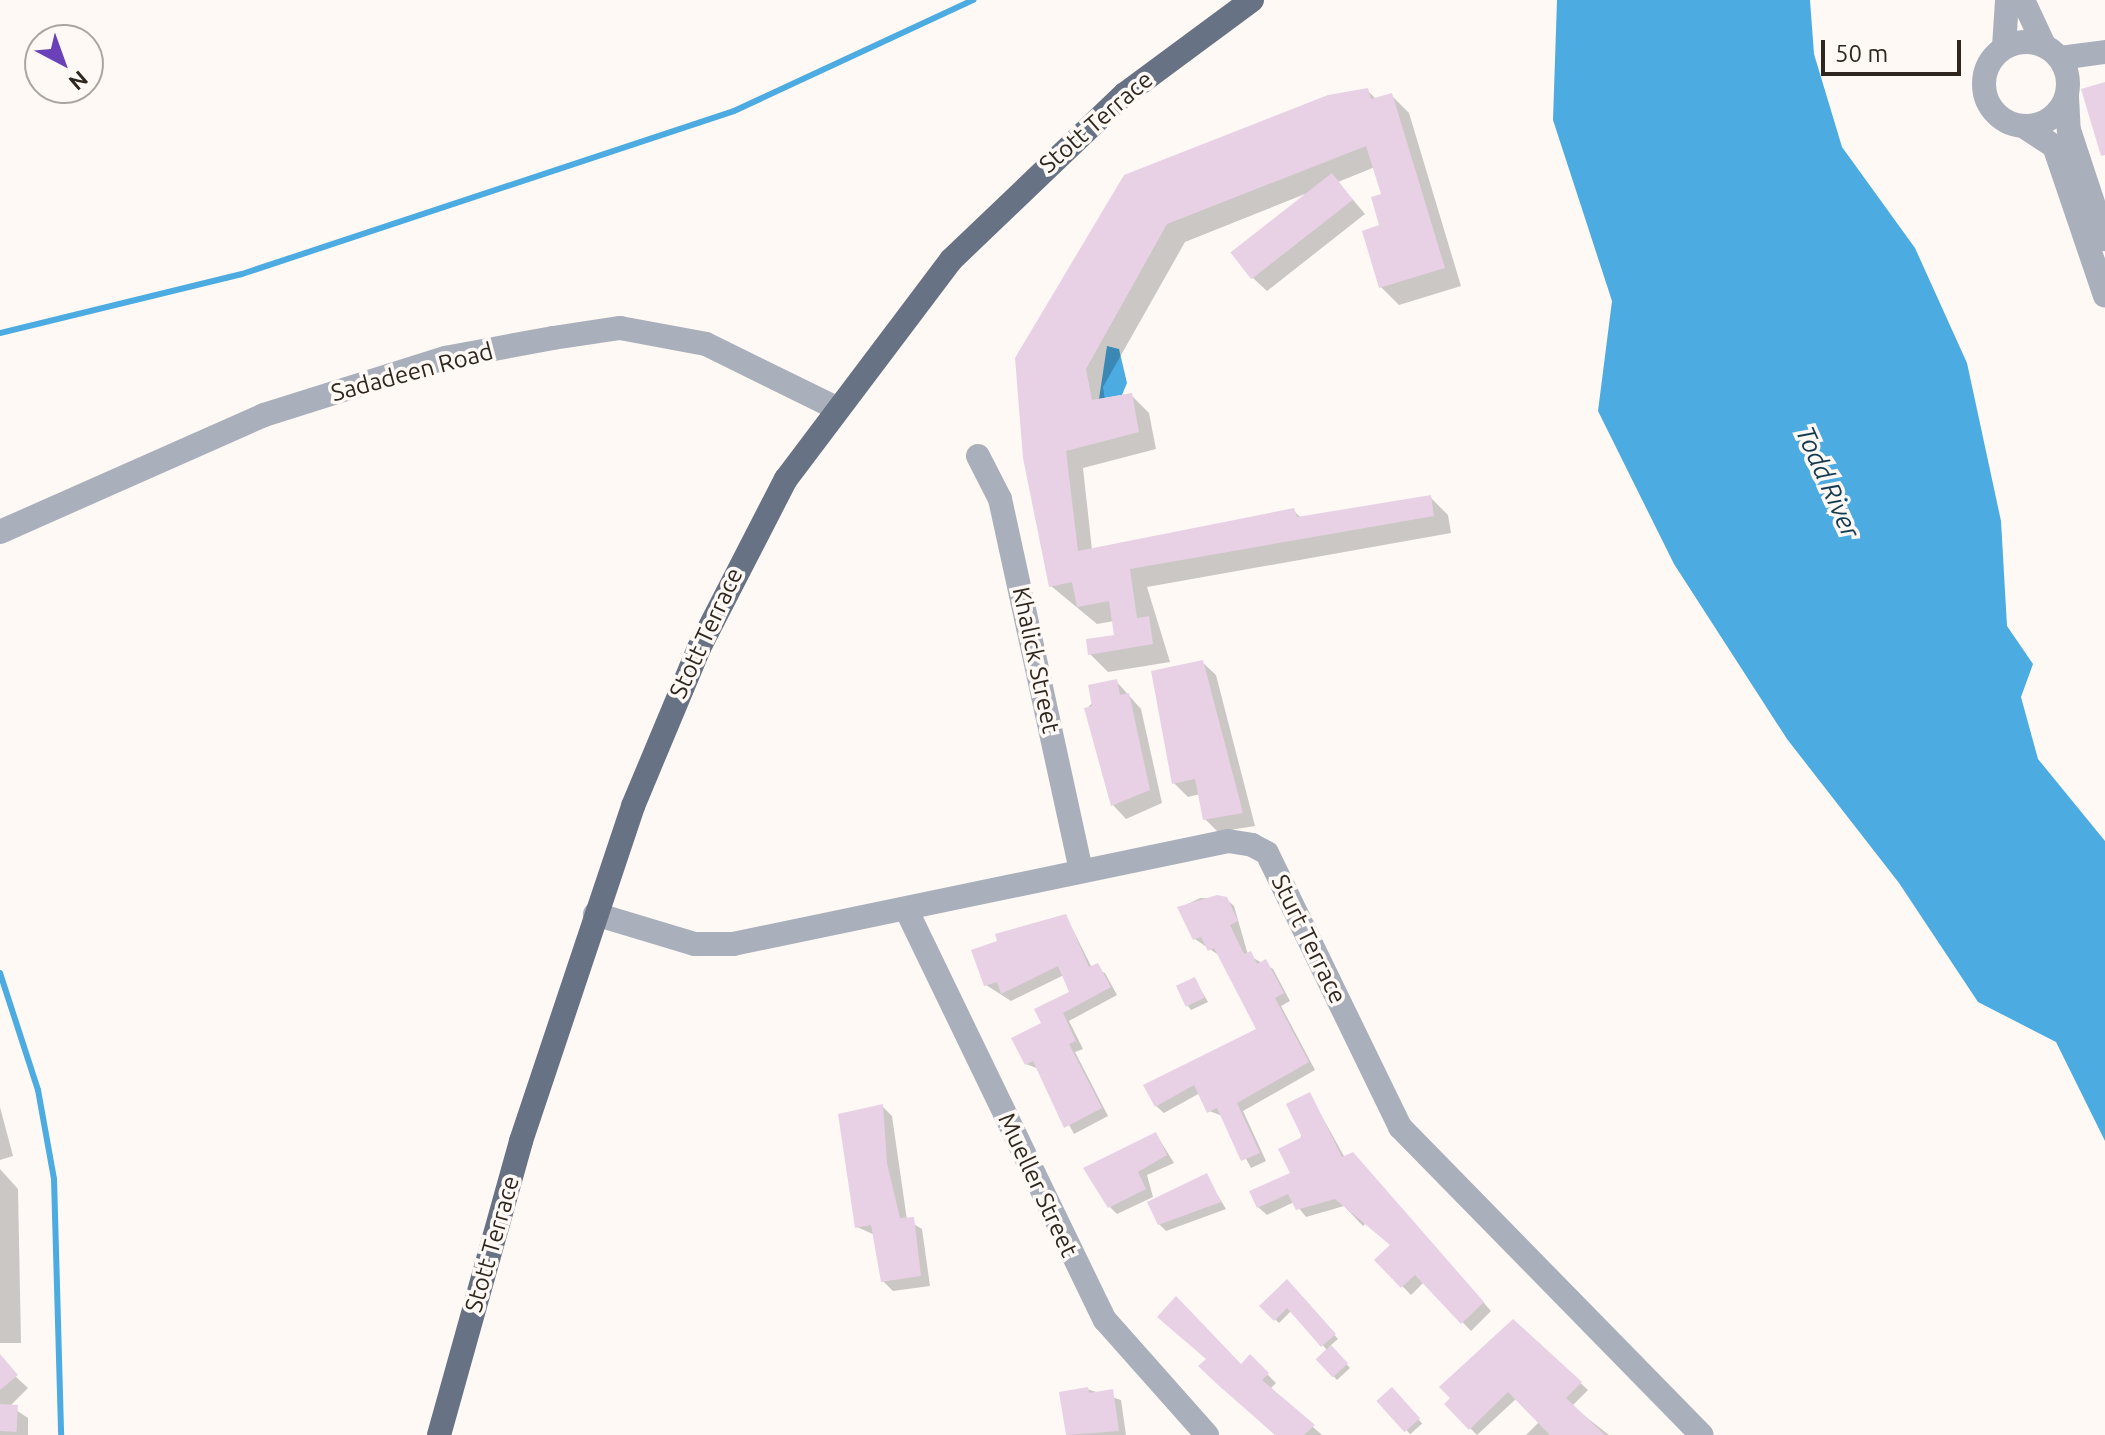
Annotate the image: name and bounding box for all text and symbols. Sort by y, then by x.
north arrow [24,24,104,104]
scale bar [1825,24,1965,74]
text: 50 m [1835,40,1888,67]
street label: Stott Terrace [1033,65,1159,179]
text: N [64,66,93,96]
street label: Sadadeen Road [328,337,496,407]
water label: Todd River [1790,421,1866,543]
street label: Stott Terrace [663,563,749,703]
street label: Khalick Street [1006,584,1066,736]
street label: Sturt Terrace [1265,870,1353,1008]
street label: Mueller Street [992,1109,1084,1261]
street label: Stott Terrace [459,1172,525,1316]

